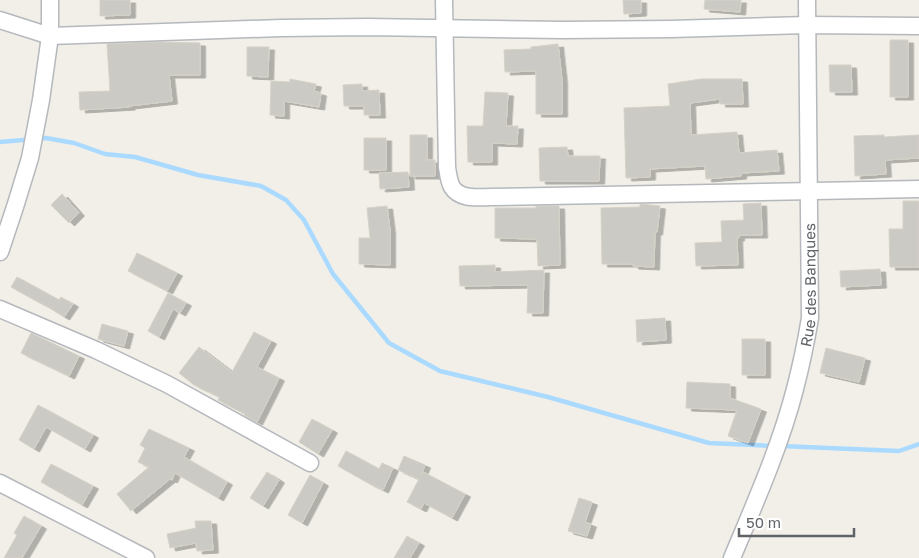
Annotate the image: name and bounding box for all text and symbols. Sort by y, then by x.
street label: Rue des Banques [796,223,819,348]
scale bar [739,506,854,538]
text: 50 m [746,513,781,531]

